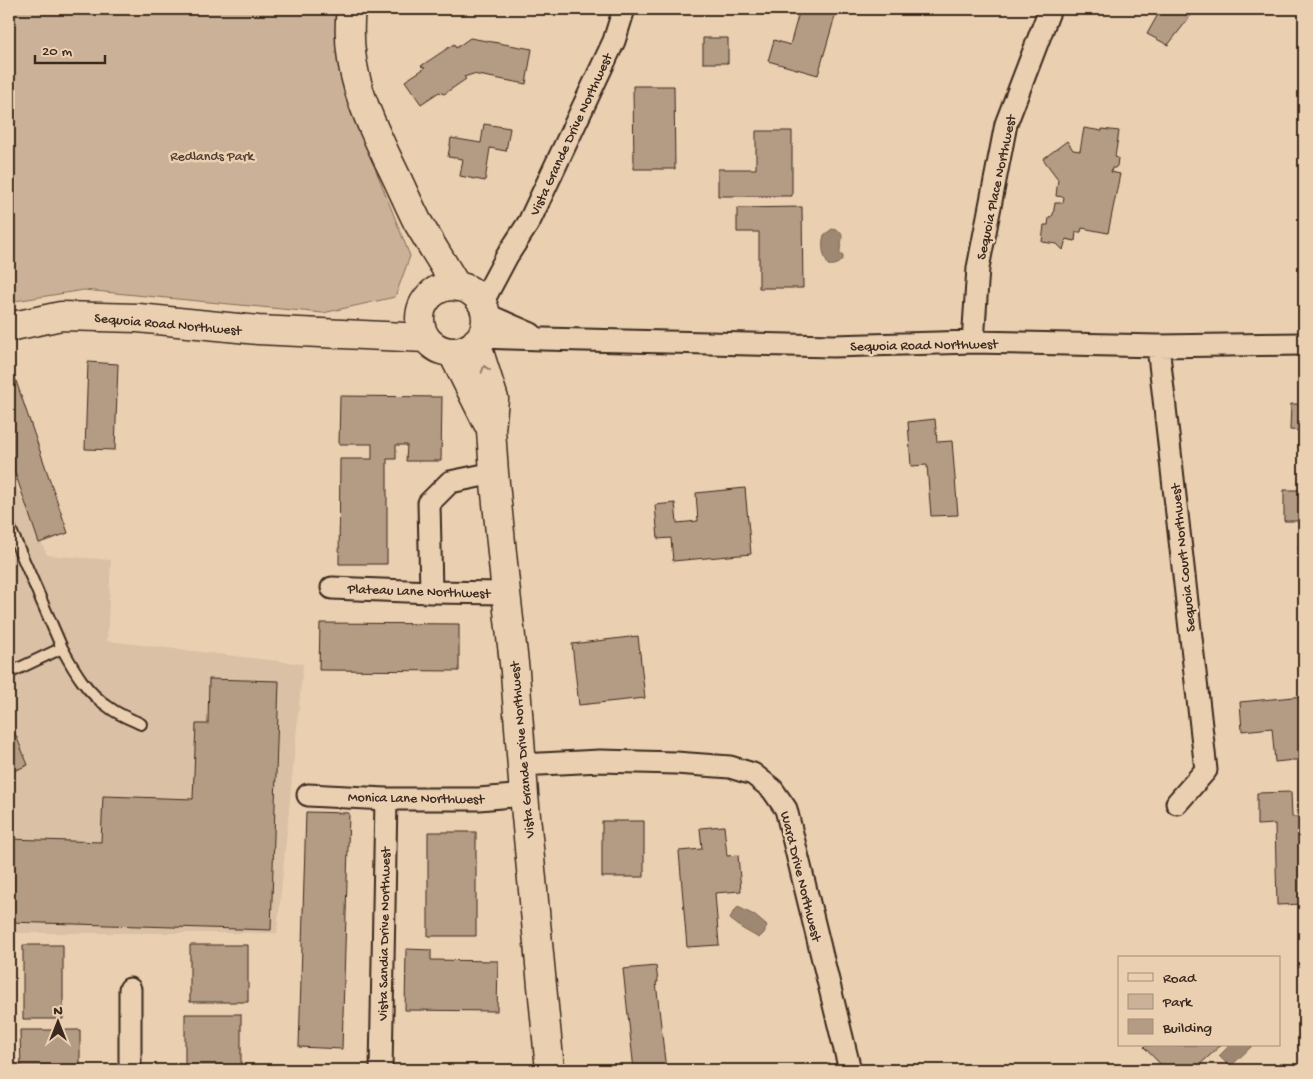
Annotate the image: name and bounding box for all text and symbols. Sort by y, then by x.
scale bar [35,32,105,64]
text: 20 m [42,43,72,61]
street label: Vista Grande Drive Northwest [527,50,618,220]
street label: Sequoia Place Northwest [974,112,1021,261]
park label: Redlands Park [170,149,256,166]
street label: Sequoia Road Northwest [94,311,243,340]
street label: Sequoia Road Northwest [850,337,999,356]
one-way arrow [480,365,490,373]
street label: Sequoia Court Northwest [1168,481,1201,633]
street label: Plateau Lane Northwest [346,581,492,604]
street label: Vista Grande Drive Northwest [507,660,540,840]
street label: Monica Lane Northwest [348,790,485,809]
street label: Ward Drive Northwest [775,810,824,945]
street label: Vista Sandia Drive Northwest [375,846,396,1022]
legend [1118,956,1280,1046]
text: Road [1163,970,1197,988]
text: Park [1162,994,1193,1012]
north arrow [32,996,82,1046]
text: N [53,1003,63,1020]
text: Building [1162,1020,1212,1038]

